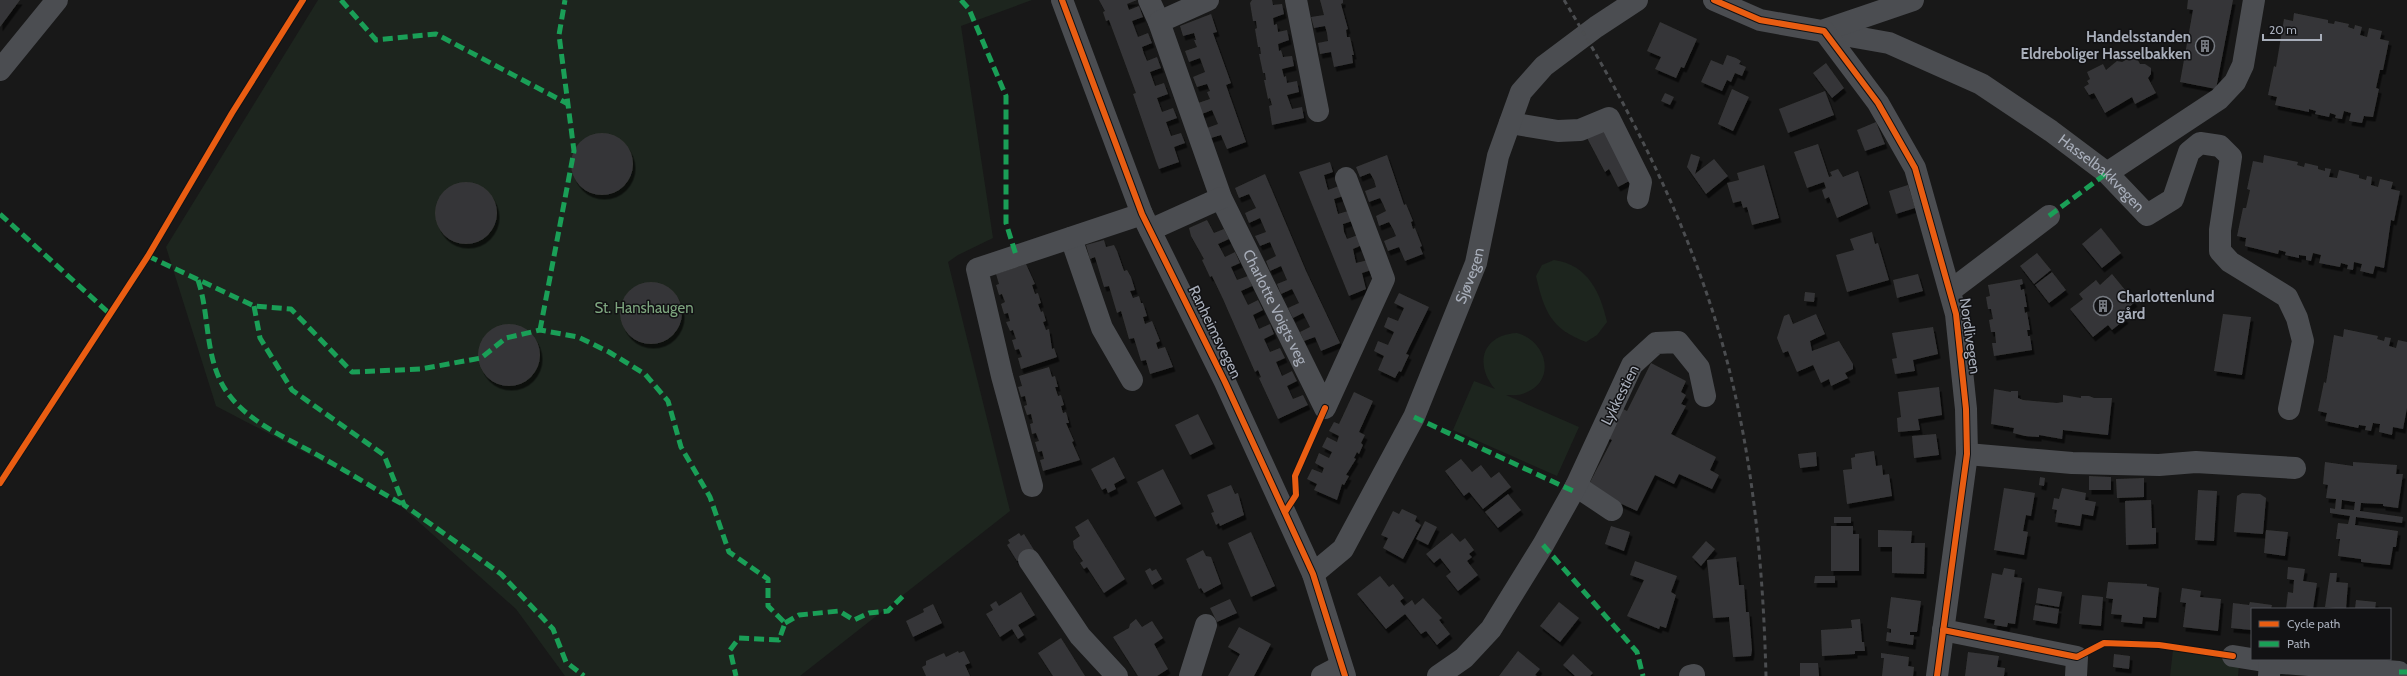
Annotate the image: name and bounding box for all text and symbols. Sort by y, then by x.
scale bar [2263,16,2321,42]
text: 20 m [2269,22,2297,37]
place label: Handelsstanden Eldreboliger Hasselbakken [2020,28,2191,63]
building icon: Handelsstanden Eldreboliger Hasselbakken [2194,35,2216,57]
street label: Hasselbakkvegen [2055,131,2148,216]
street label: Charlotte Voigts veg [1239,246,1311,368]
street label: Sjøvegen [1452,246,1488,306]
street label: Ranheimsvegen [1185,282,1245,382]
place label: Charlottenlund gård [2117,288,2214,323]
building icon: Charlottenlund gård [2092,295,2114,317]
street label: Nordlivegen [1956,297,1984,375]
park label: St. Hanshaugen [594,299,694,317]
street label: Lykkestien [1597,362,1643,428]
legend [2251,608,2391,660]
text: Cycle path [2287,616,2340,631]
text: Path [2287,636,2310,651]

